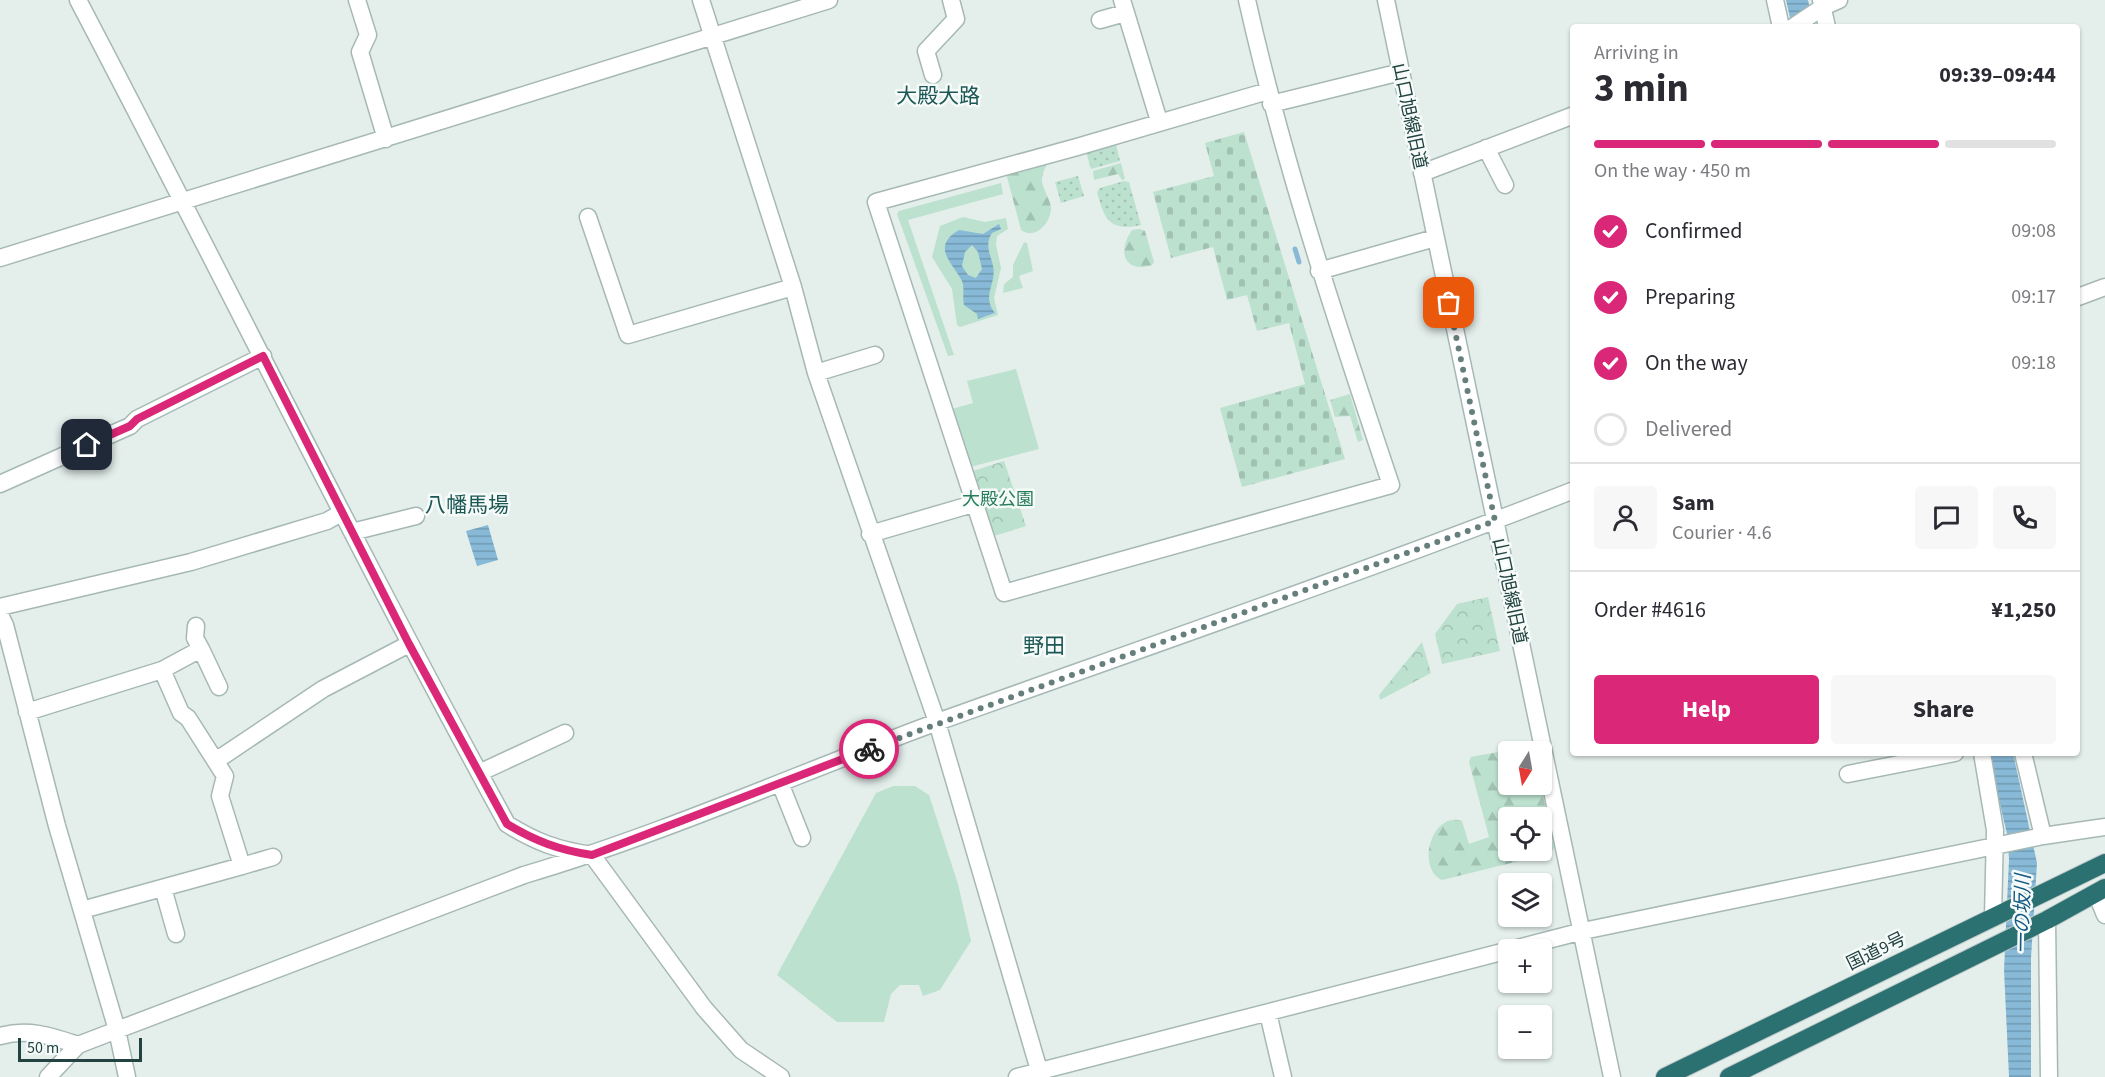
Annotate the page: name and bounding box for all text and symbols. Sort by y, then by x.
text: Arriving in [1594,39,1679,67]
text: 09:39–09:44 [1939,59,2056,91]
street label: 山口旭線旧道 [1386,61,1433,172]
text: 3 min [1594,61,1689,117]
district label: 大殿大路 [896,81,980,111]
text: On the way · 450 m [1594,157,1751,185]
icon: check [1594,215,1627,248]
text: Confirmed [1645,215,1742,247]
text: 09:08 [2011,217,2056,245]
pin [1423,277,1474,328]
icon: check [1594,281,1627,314]
text: Preparing [1645,281,1735,313]
text: 09:17 [2011,283,2056,311]
icon: bag [1432,286,1465,319]
icon: check [1594,347,1627,380]
text: On the way [1645,347,1748,379]
text: 09:18 [2011,349,2056,377]
text: Delivered [1645,413,1732,445]
pin [61,419,112,470]
icon: home [70,428,103,461]
button: person [1594,486,1657,549]
button: chat [1915,486,1978,549]
button: phone [1993,486,2056,549]
park label: 大殿公園 [962,487,1034,512]
text: Sam [1672,487,1715,519]
district label: 八幡馬場 [425,490,509,520]
text: Courier · 4.6 [1672,519,1772,547]
street label: 山口旭線旧道 [1486,536,1533,647]
text: Order #4616 [1594,594,1706,626]
text: ¥1,250 [1991,594,2056,626]
district label: 野田 [1023,631,1065,661]
button: Help [1594,675,1819,744]
button: Share [1831,675,2056,744]
courier [839,719,899,779]
icon: bike [853,733,886,766]
north arrow [1498,741,1552,795]
map controls [1498,741,1552,1059]
button: locate [1498,807,1552,861]
water label: 一の坂川 [2008,872,2038,954]
button: layers [1498,873,1552,927]
street label: 国道9号 [1842,926,1910,976]
button: + [1498,939,1552,993]
button: − [1498,1005,1552,1059]
scale bar [18,1035,142,1062]
text: 50 m [27,1037,59,1059]

